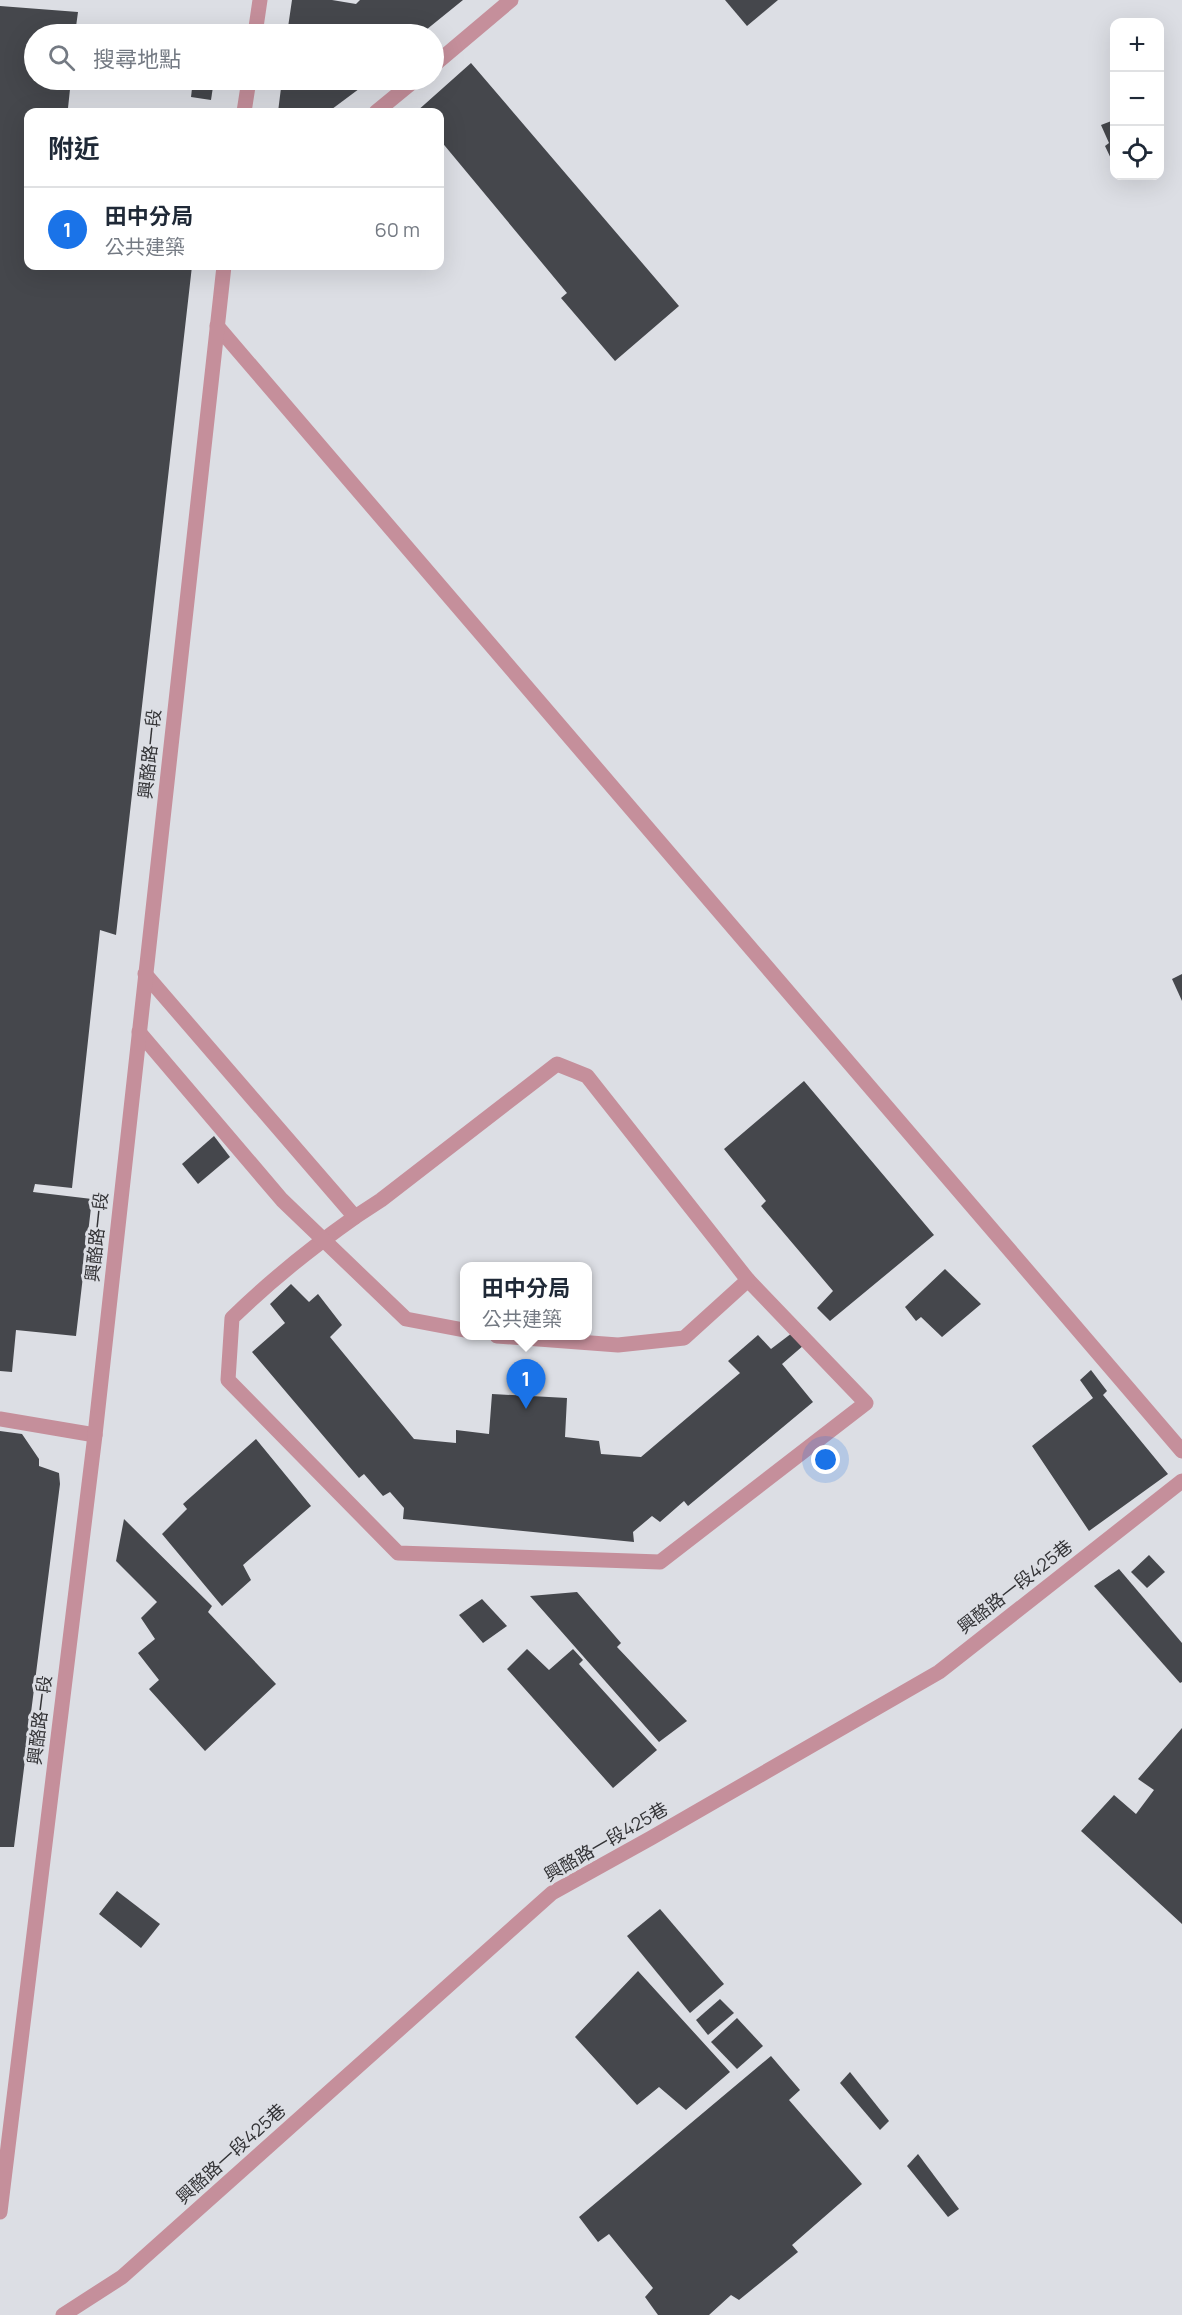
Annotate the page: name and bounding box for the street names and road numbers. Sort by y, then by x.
street label: 興酪路一段 [132,708,166,800]
street label: 興酪路一段 [79,1191,113,1283]
street label: 興酪路一段425巷 [952,1534,1077,1639]
street label: 興酪路一段 [22,1674,56,1766]
street label: 興酪路一段425巷 [539,1796,672,1886]
street label: 興酪路一段425巷 [171,2098,290,2209]

